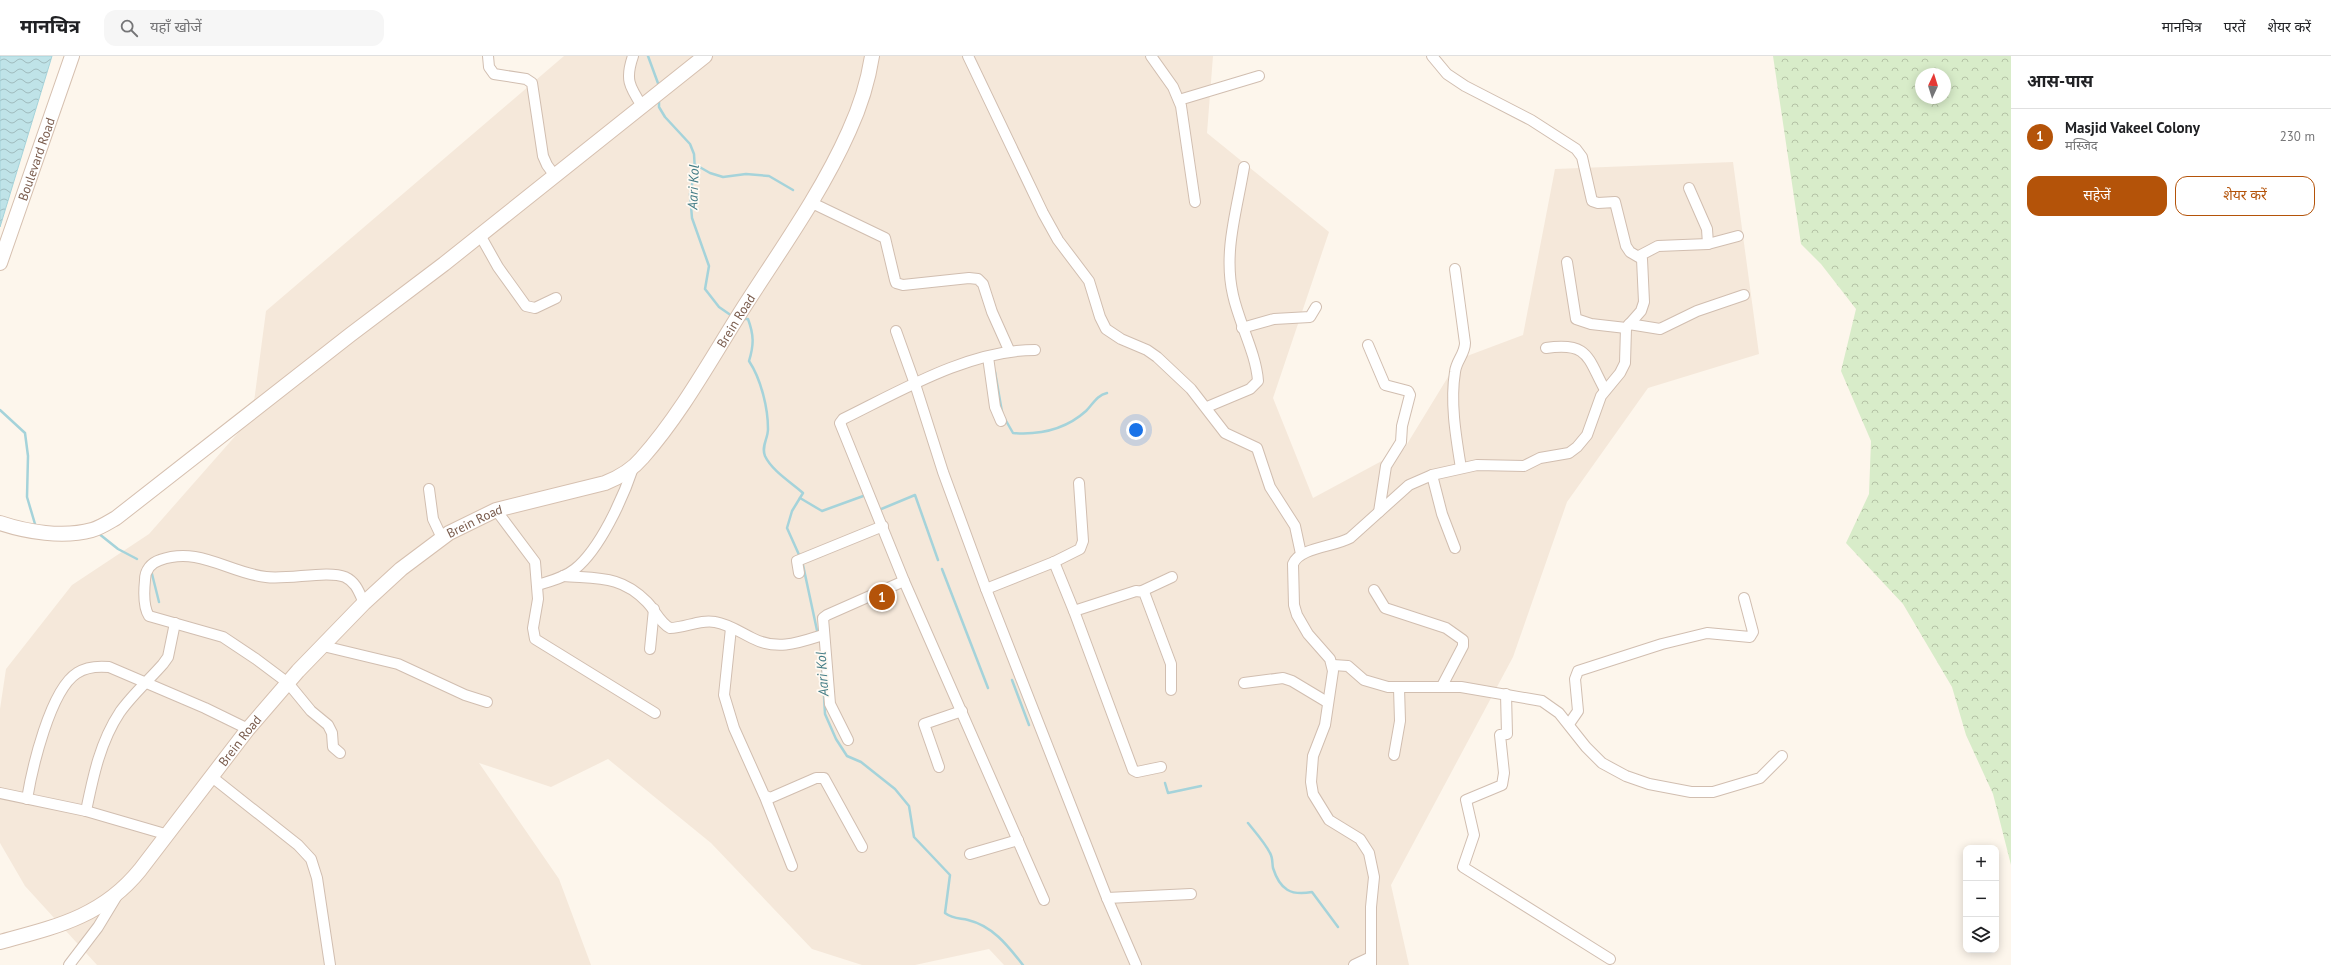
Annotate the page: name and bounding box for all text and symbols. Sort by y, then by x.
search box [104,10,384,46]
text: मानचित्र [20,14,80,38]
icon: search [118,17,140,39]
text: यहाँ खोजें [150,17,202,36]
text: मानचित्र [2162,18,2202,36]
text: परतें [2224,18,2245,36]
text: शेयर करें [2267,18,2311,36]
north arrow [1915,68,1951,104]
text: आस-पास [2027,70,2093,92]
street label: Boulevard Road [14,115,59,203]
text: Masjid Vakeel Colony [2065,118,2200,137]
text: 1 [2036,128,2044,145]
text: 230 m [2280,128,2315,145]
text: मस्जिद [2065,137,2098,154]
water label: Aari Kol [683,164,703,211]
button: सहेजें [2027,176,2167,216]
button: शेयर करें [2175,176,2315,216]
street label: Brein Road [713,291,759,351]
your location [1126,420,1146,440]
street label: Brein Road [444,501,504,542]
pin: 1 [869,582,895,612]
water label: Aari Kol [811,651,833,698]
street label: Brein Road [215,712,265,770]
map controls [1963,845,1999,953]
button: + [1963,845,1999,881]
button: − [1963,881,1999,917]
button: layers [1963,917,1999,953]

